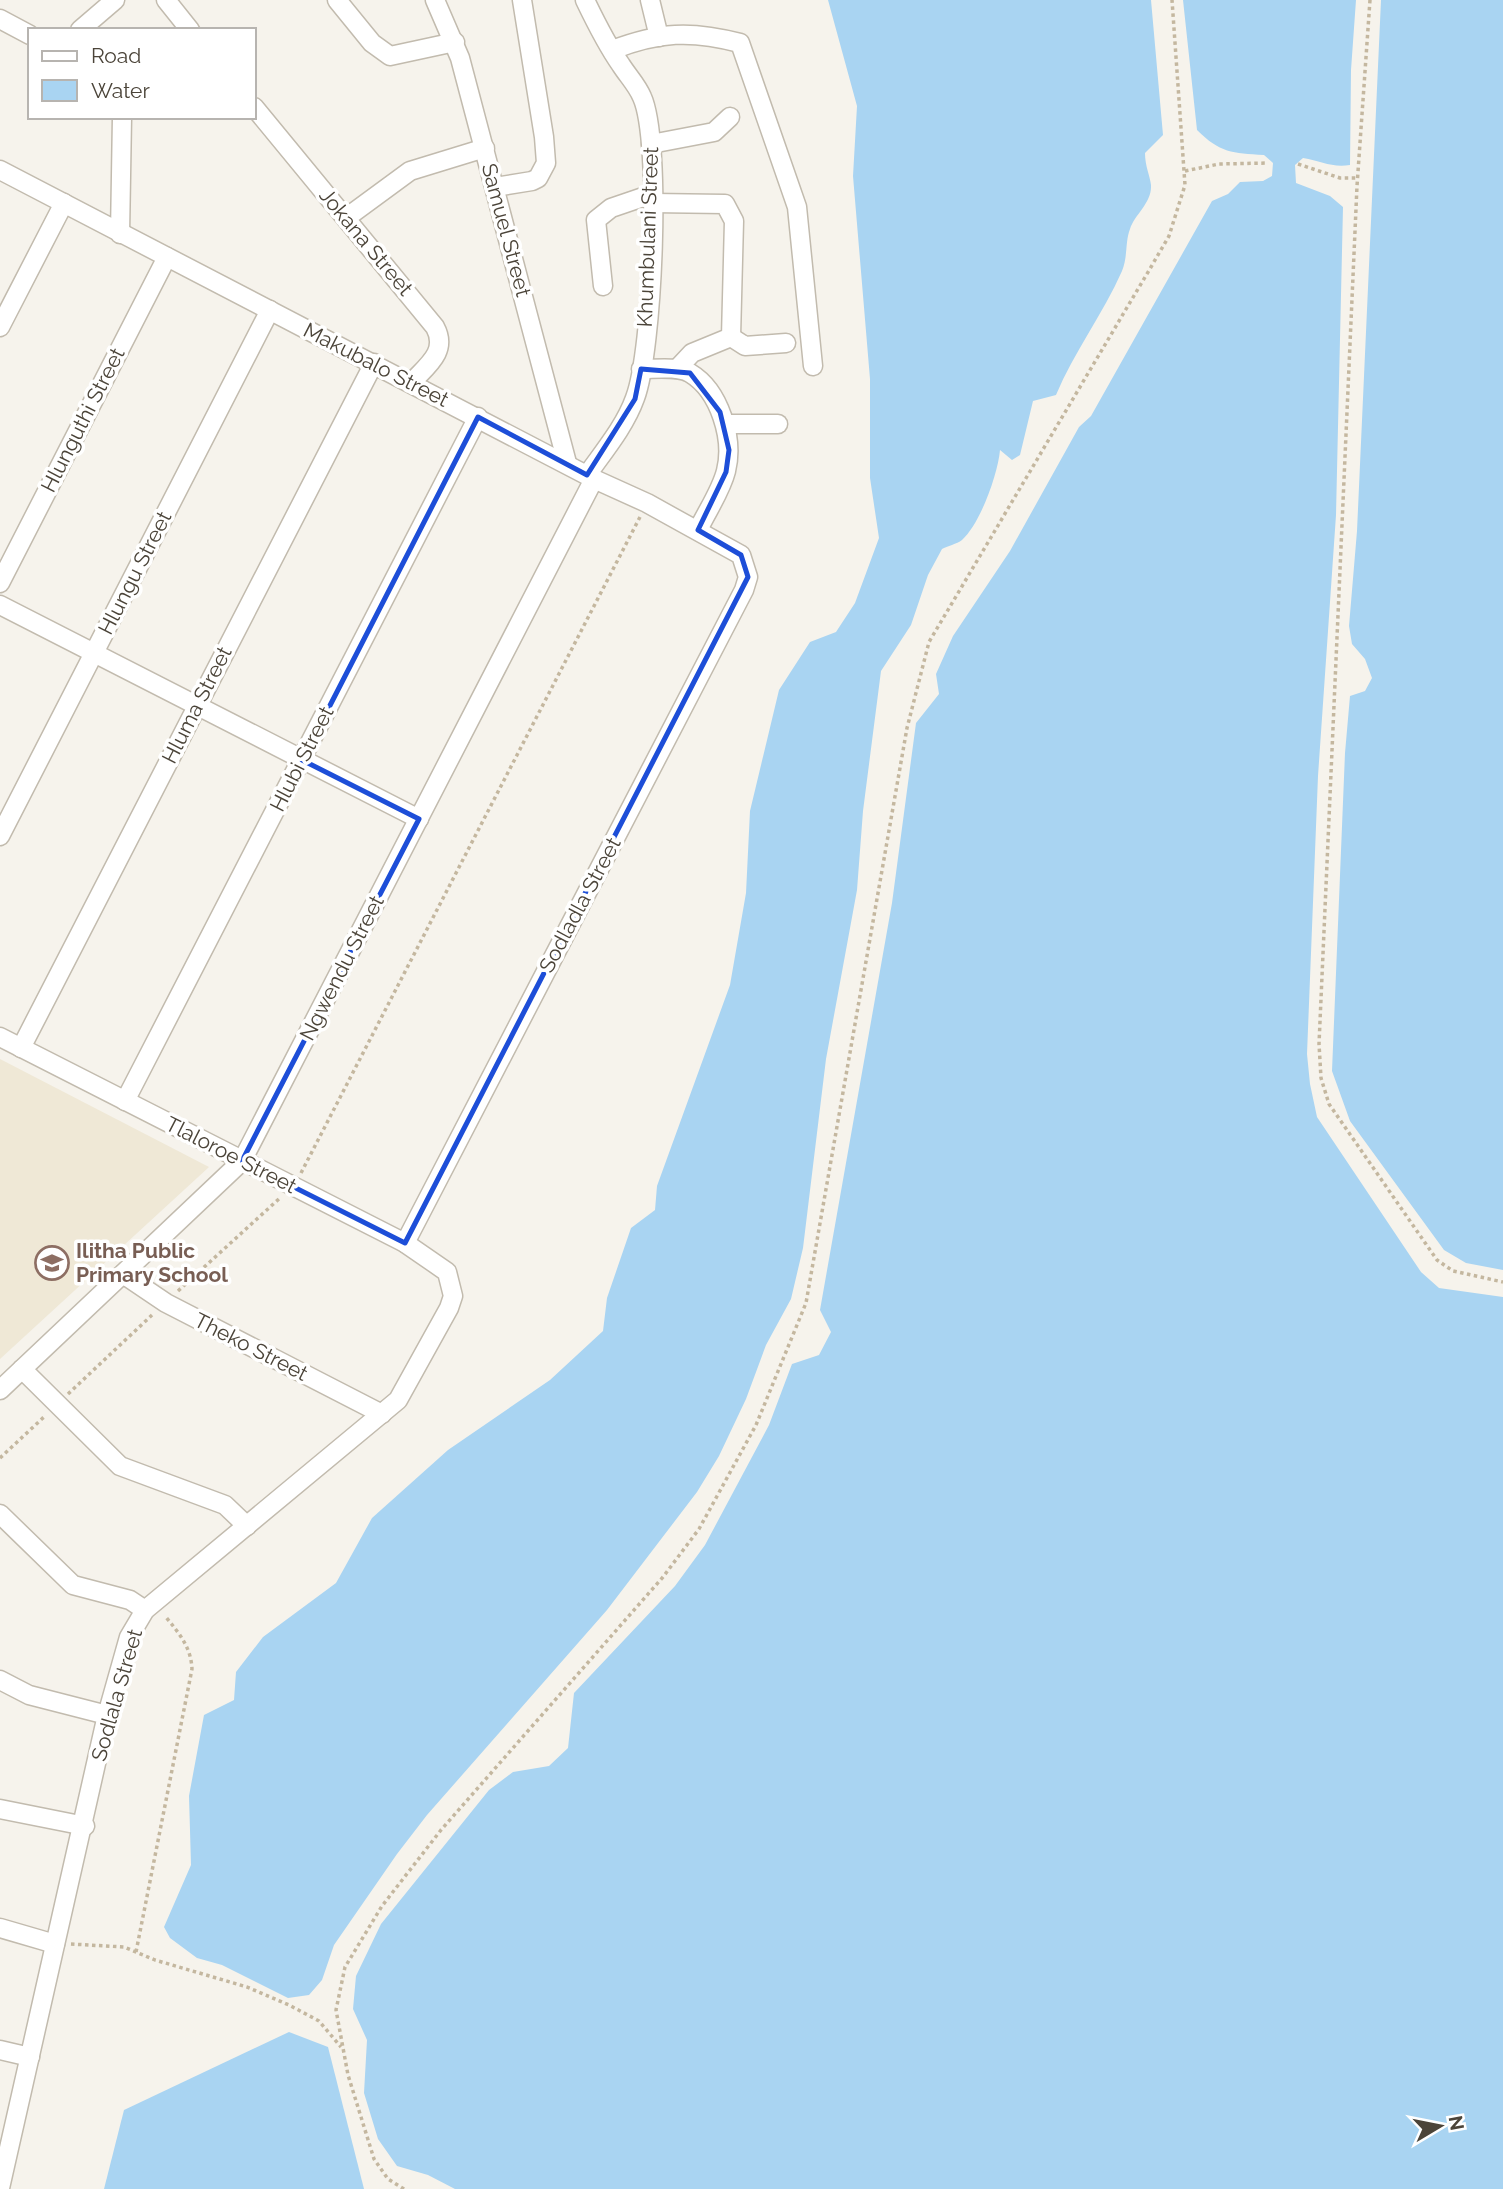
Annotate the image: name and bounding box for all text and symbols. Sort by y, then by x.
legend [28,28,256,119]
text: Road [91,43,141,68]
text: Water [91,78,150,103]
street label: Khumbulani Street [632,146,663,328]
street label: Samuel Street [477,160,536,299]
street label: Jokana Street [314,183,418,300]
street label: Makubalo Street [299,317,453,412]
street label: Hlunguthi Street [35,343,130,496]
street label: Hlungu Street [93,507,176,639]
street label: Hluma Street [156,642,237,767]
street label: Hlubi Street [264,702,339,816]
street label: Sodladla Street [533,833,626,977]
street label: Ngwendu Street [294,891,389,1044]
street label: Tlaloroe Street [162,1111,301,1198]
place label: Ilitha Public Primary School [76,1238,228,1287]
school or university icon: Ilitha Public Primary School [33,1244,71,1282]
street label: Theko Street [190,1307,312,1386]
street label: Sodlala Street [86,1626,147,1764]
north arrow [1405,2091,1475,2161]
text: N [1445,2114,1469,2132]

